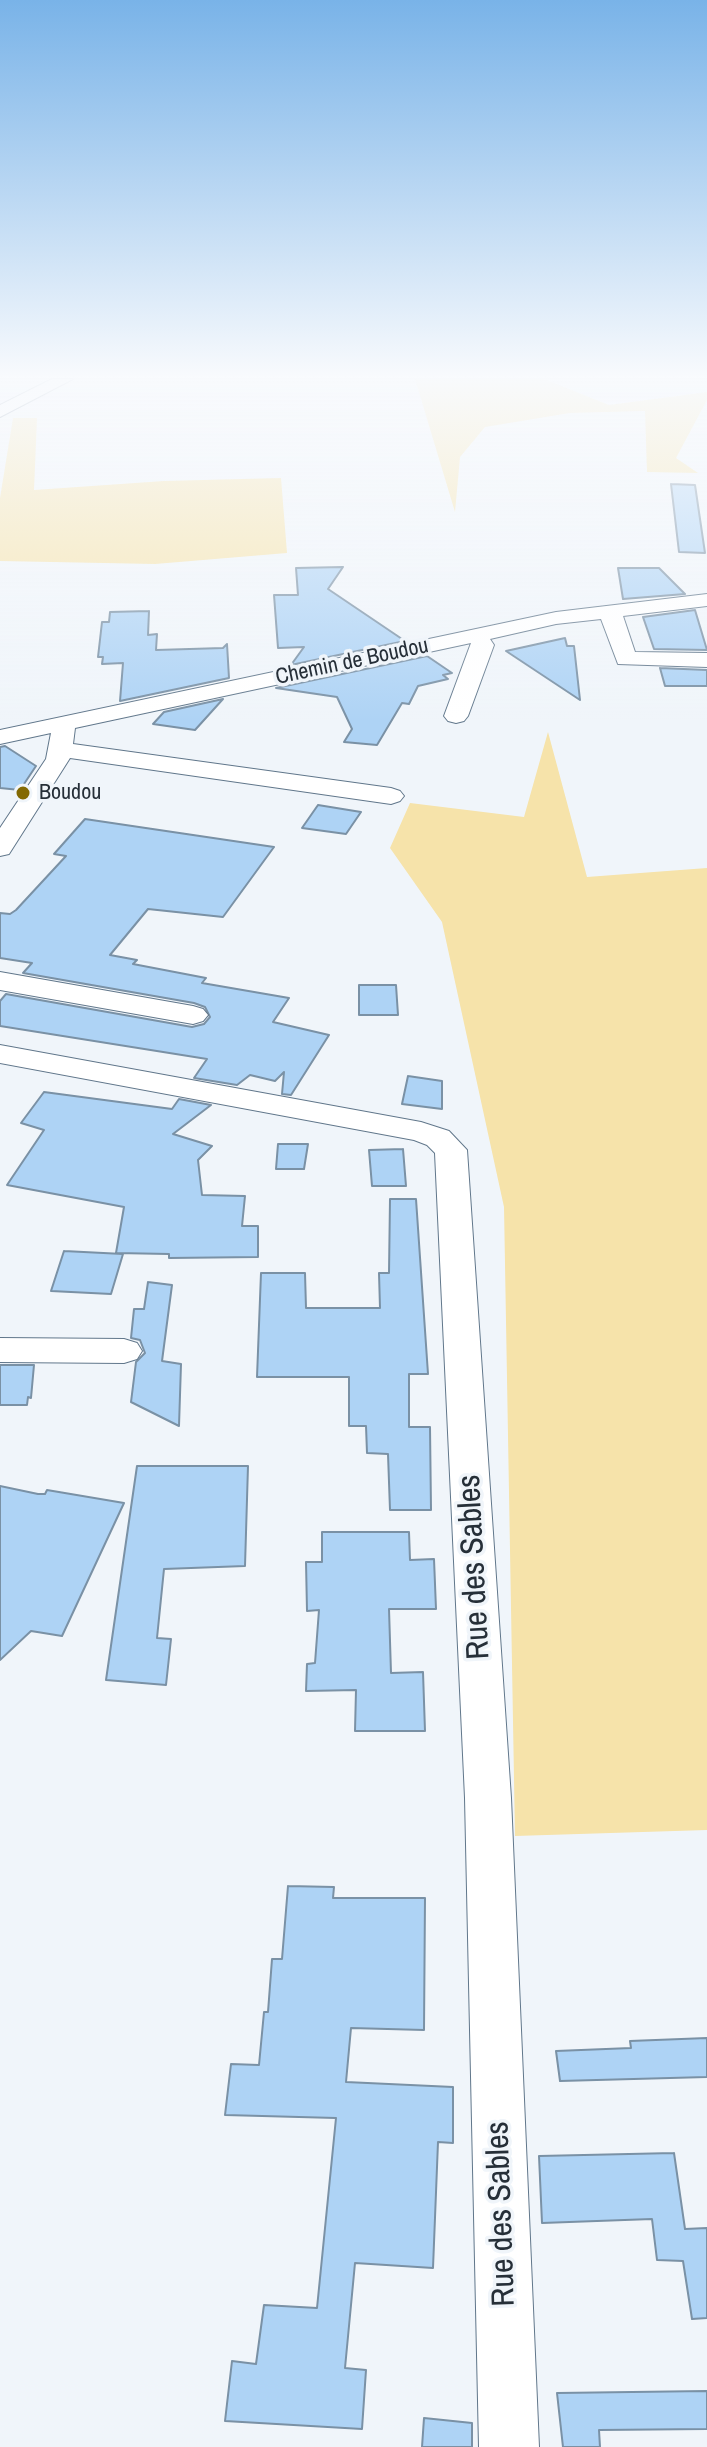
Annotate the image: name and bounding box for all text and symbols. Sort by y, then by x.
street label: Chemin de Boudou [273,633,431,691]
place label: Boudou [39,780,101,806]
marker: Boudou [14,784,32,802]
street label: Rue des Sables [451,1473,499,1661]
street label: Rue des Sables [480,2121,524,2307]

